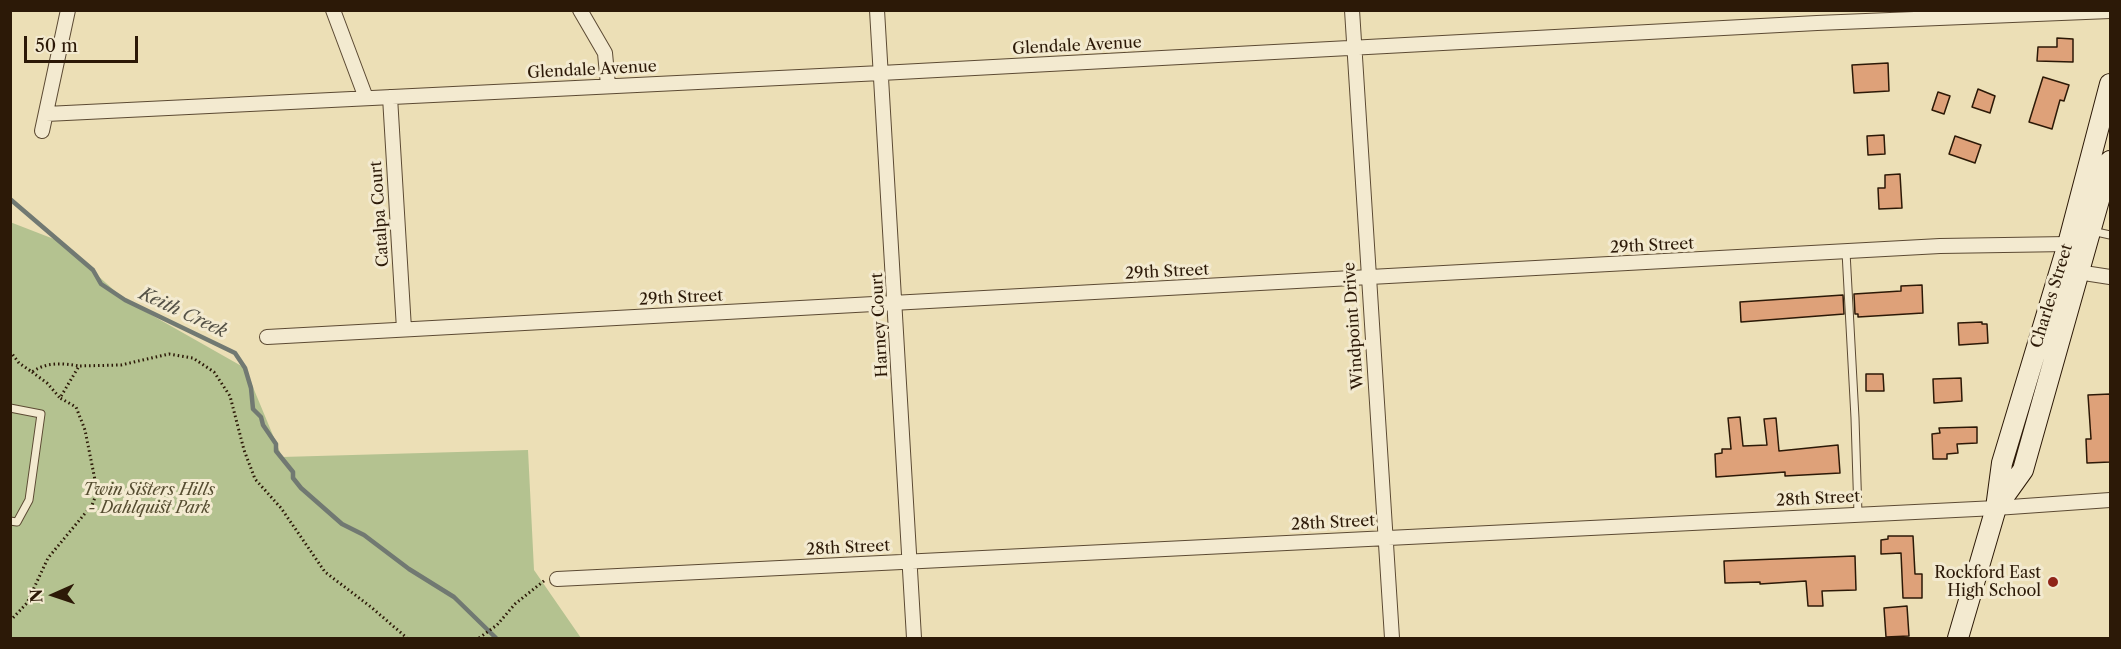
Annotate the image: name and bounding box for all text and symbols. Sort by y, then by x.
scale bar [27,24,141,62]
street label: Glendale Avenue [1012,33,1142,59]
text: 50 m [35,35,78,57]
street label: Glendale Avenue [527,57,657,83]
street label: Catalpa Court [367,160,393,268]
street label: 29th Street [1610,234,1694,258]
street label: Charles Street [2027,242,2077,350]
street label: 29th Street [1125,260,1209,284]
street label: Windpoint Drive [1340,261,1368,391]
street label: Harney Court [868,272,892,378]
water label: Keith Creek [136,283,230,343]
street label: 29th Street [639,286,723,310]
park label: Twin Sisters Hills - Dahlquist Park [83,480,215,518]
street label: 28th Street [1776,487,1860,511]
street label: 28th Street [1291,511,1375,535]
street label: 28th Street [806,536,890,560]
place label: Rockford East High School [1934,563,2041,601]
north arrow [24,565,84,625]
marker: Rockford East High School [2046,575,2060,589]
text: N [26,588,46,603]

